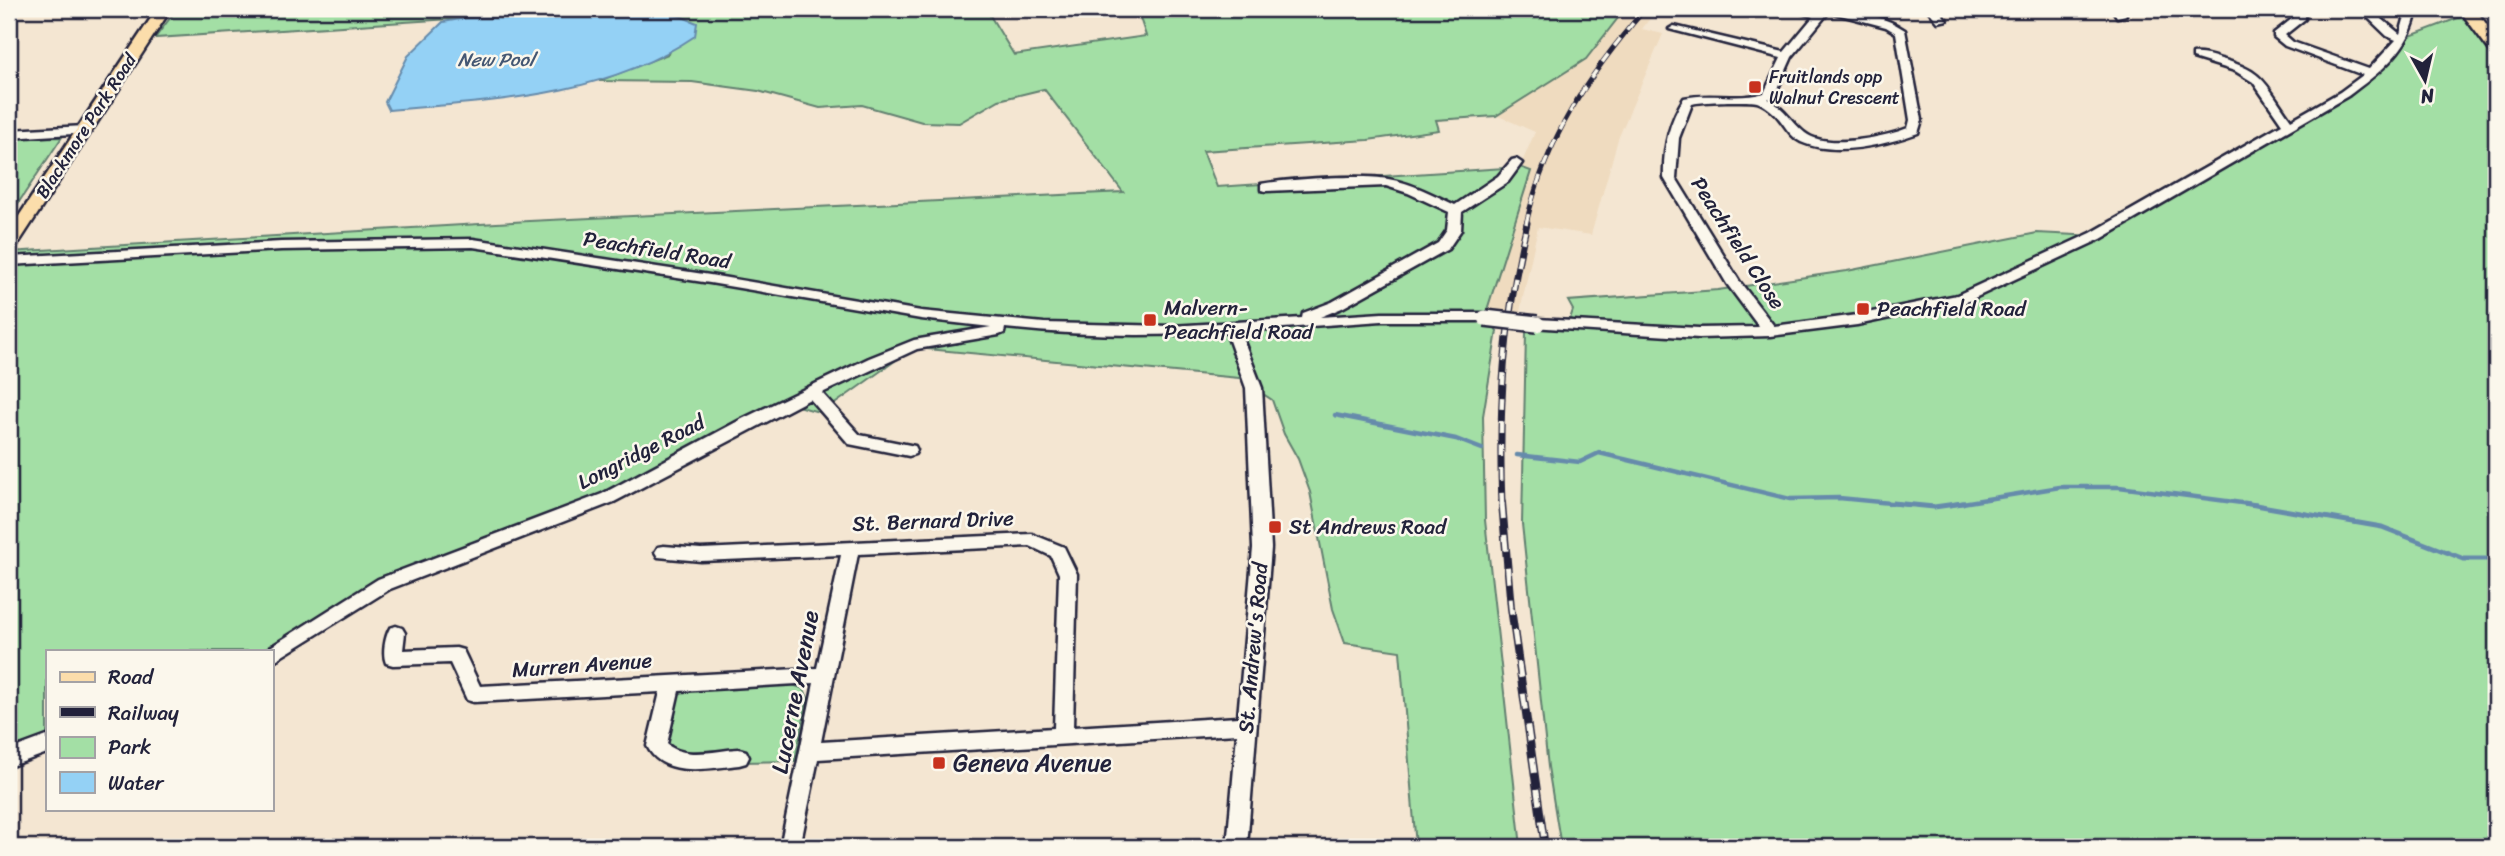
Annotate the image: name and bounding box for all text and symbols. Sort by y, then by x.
water label: New Pool [458,43,539,76]
street label: Blackmore Park Road [27,46,146,205]
north arrow [2390,46,2460,116]
place label: Fruitlands opp Walnut Crescent [1769,61,1900,114]
marker: Fruitlands opp Walnut Crescent [1747,79,1763,95]
text: N [2418,79,2437,114]
street label: Peachfield Close [1680,169,1796,318]
street label: Peachfield Road [581,220,735,281]
place label: Malvern- Peachfield Road [1164,289,1315,351]
place label: Peachfield Road [1877,290,2028,328]
marker: Peachfield Road [1855,301,1871,317]
marker: Malvern- Peachfield Road [1142,312,1158,328]
street label: Longridge Road [570,403,713,500]
street label: St. Bernard Drive [852,499,1015,543]
place label: St Andrews Road [1289,508,1448,546]
marker: St Andrews Road [1267,519,1283,535]
street label: St. Andrew's Road [1227,559,1280,735]
street label: Lucerne Avenue [759,606,831,777]
street label: Murren Avenue [511,641,654,689]
legend [46,650,273,810]
text: Road [108,658,155,696]
text: Railway [108,694,179,732]
text: Park [108,728,151,766]
place label: Geneva Avenue [953,742,1112,784]
marker: Geneva Avenue [931,755,947,771]
text: Water [108,764,165,802]

